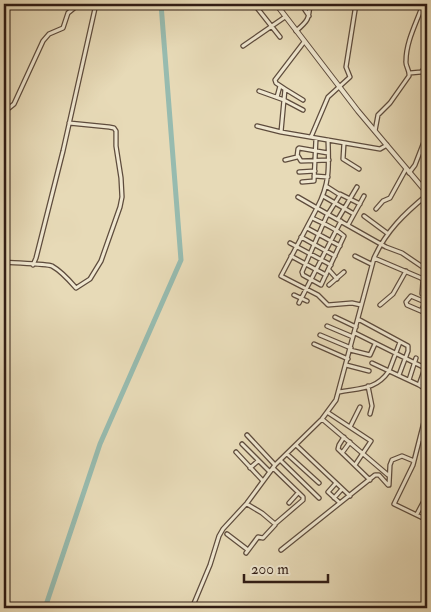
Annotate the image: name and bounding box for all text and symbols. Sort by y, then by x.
scale bar [244,552,327,584]
text: 200 m [251,560,289,579]

